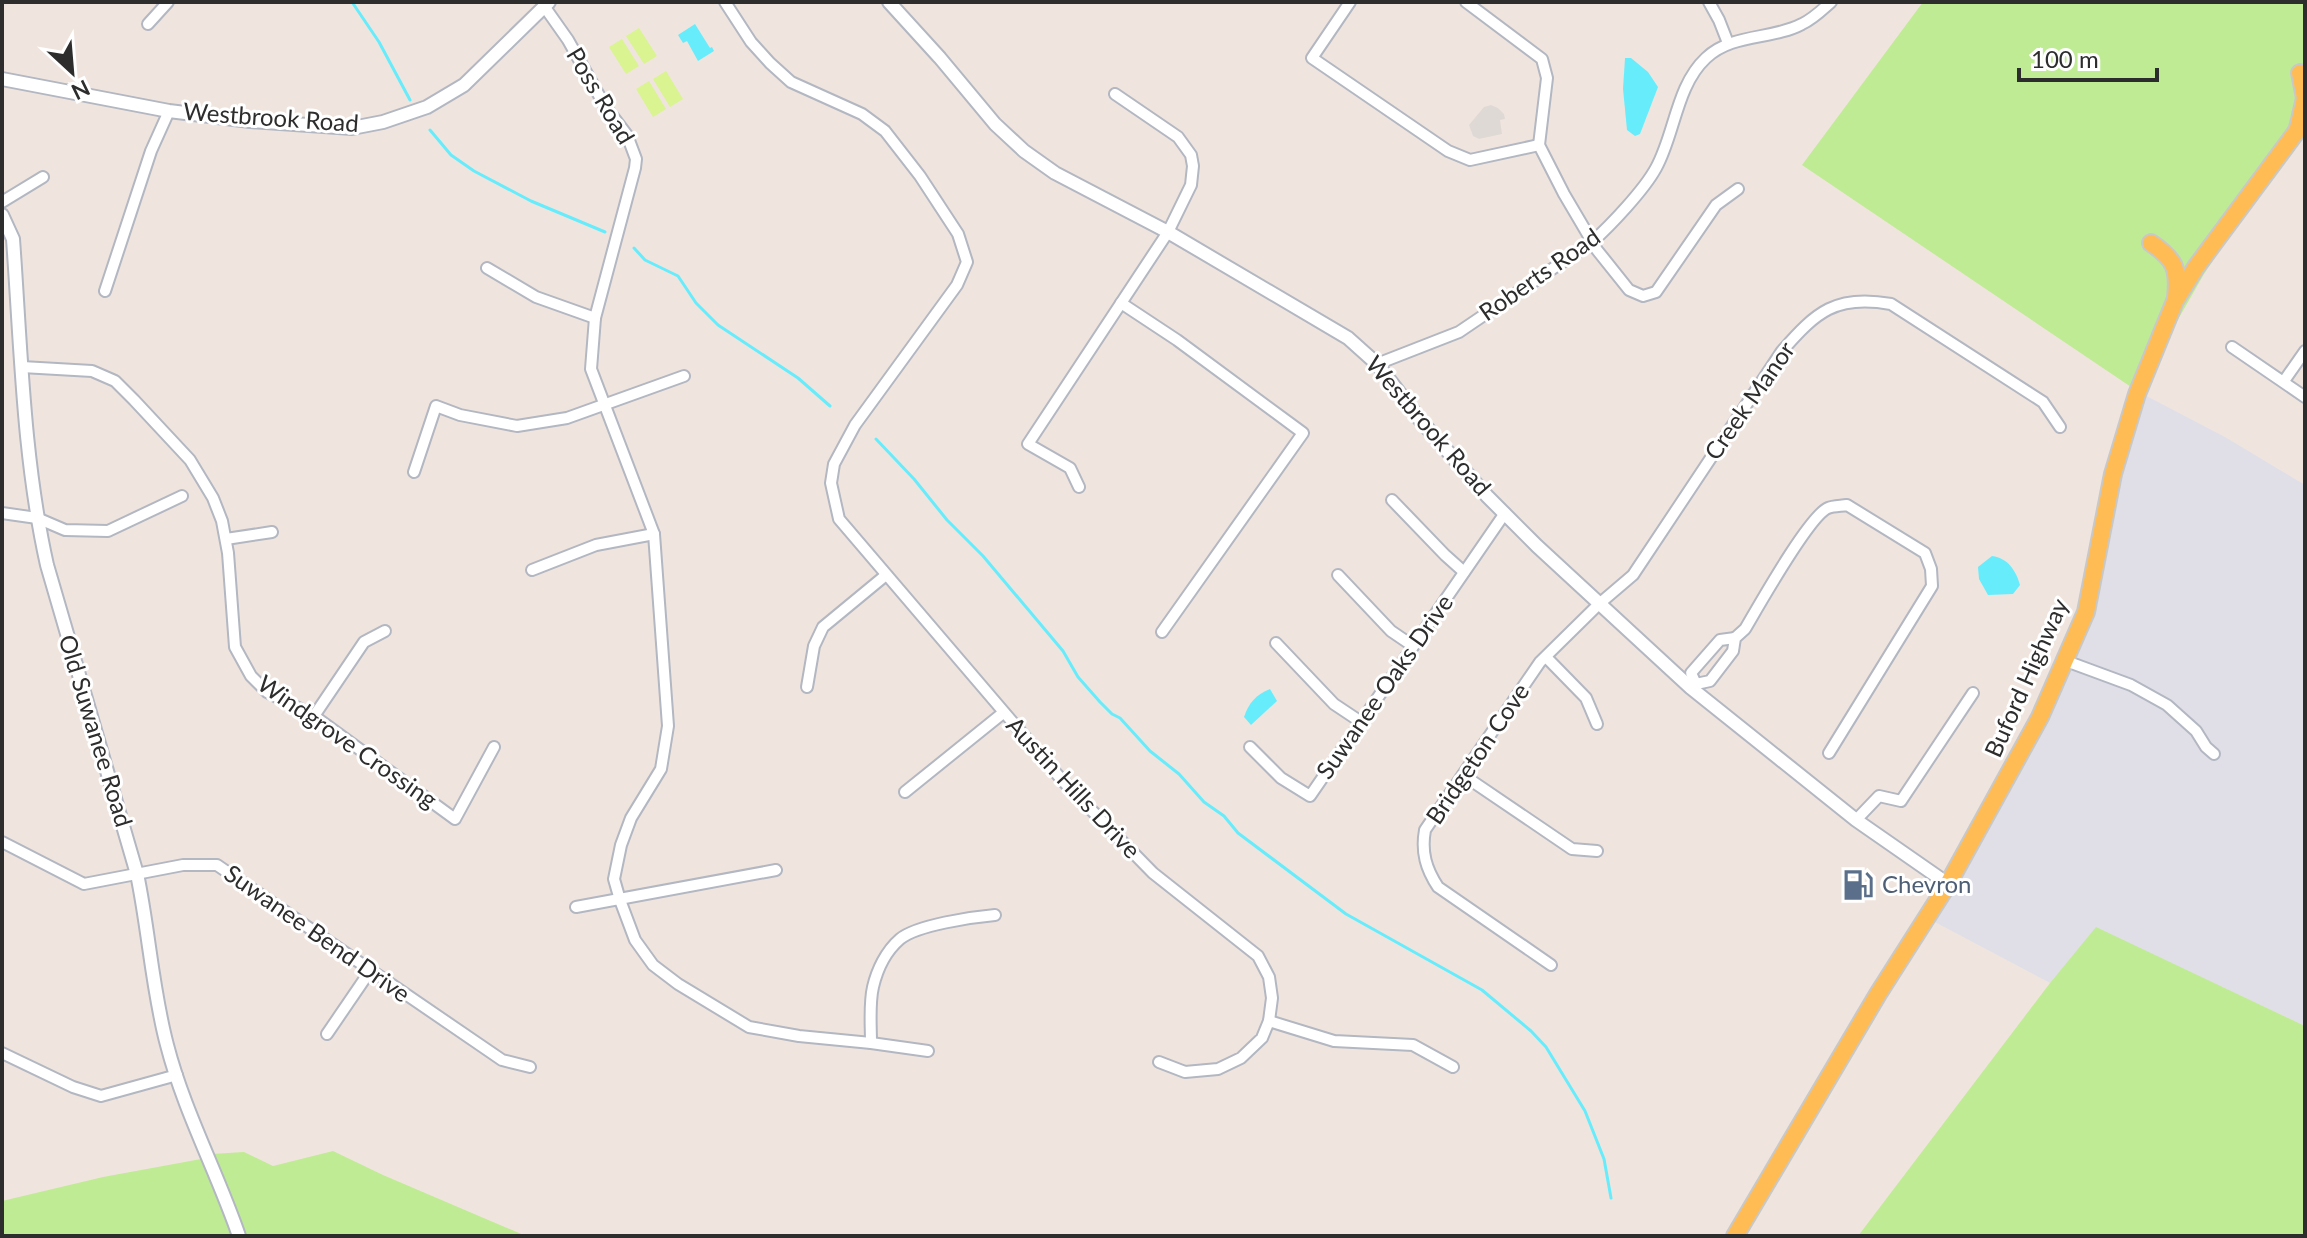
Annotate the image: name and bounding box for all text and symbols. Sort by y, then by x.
north arrow [32,32,112,112]
scale bar [2019,32,2157,82]
street label: Poss Road [561,42,641,149]
text: 100 m [2031,44,2099,73]
text: N [67,75,95,106]
street label: Westbrook Road [182,96,360,137]
street label: Roberts Road [1473,221,1605,326]
street label: Creek Manor [1697,335,1800,465]
street label: Westbrook Road [1361,349,1498,501]
street label: Suwanee Oaks Drive [1309,588,1458,784]
street label: Buford Highway [1978,593,2074,761]
street label: Old Suwanee Road [53,631,139,830]
street label: Windgrove Crossing [253,668,443,814]
street label: Bridgeton Cove [1419,677,1535,829]
street label: Austin Hills Drive [1001,710,1147,864]
street label: Suwanee Bend Drive [219,858,416,1008]
fuel station icon: Chevron [1841,868,1875,902]
place label: Chevron [1882,869,1971,898]

